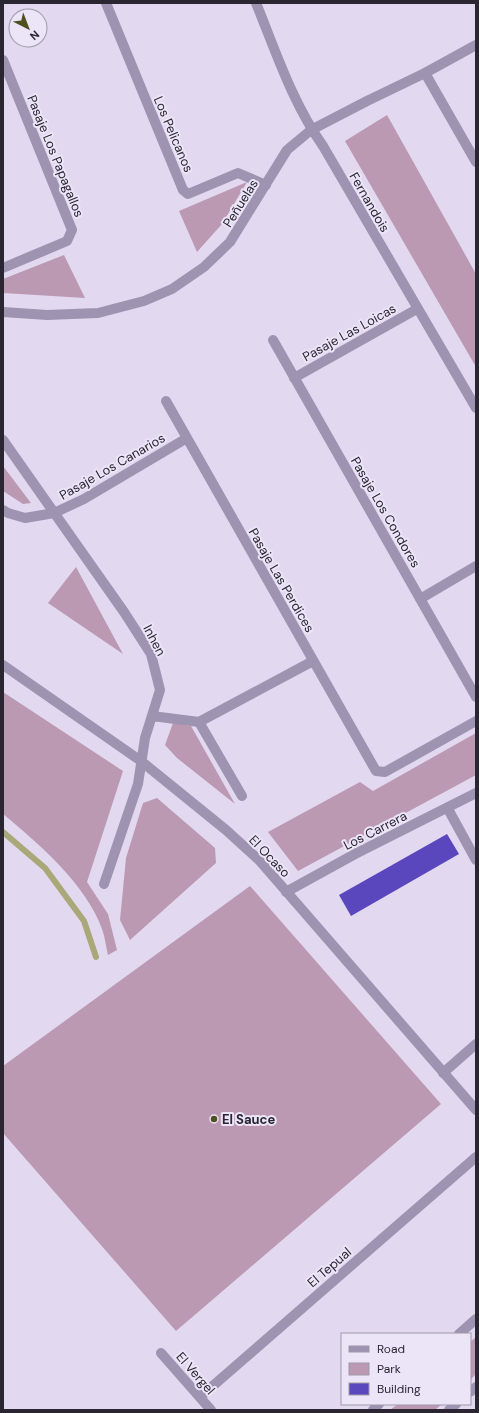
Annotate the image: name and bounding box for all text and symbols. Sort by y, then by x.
north arrow [8,8,48,48]
text: N [27,28,42,43]
street label: Pasaje Los Papagallos [23,93,88,220]
street label: Los Pelicanos [150,94,197,175]
street label: Fernandois [346,169,394,235]
street label: Peñuelas [219,176,262,230]
street label: Pasaje Las Loicas [300,300,399,365]
street label: Pasaje Los Canarios [56,429,168,504]
street label: Pasaje Los Condores [347,454,424,571]
street label: Pasaje Las Perdices [245,525,318,635]
street label: Inhen [139,622,170,659]
street label: Los Carrera [340,807,410,854]
street label: El Ocaso [245,832,294,881]
place label: El Sauce [222,1111,275,1128]
marker: El Sauce [209,1114,219,1124]
street label: El Tepual [304,1244,355,1291]
legend [341,1333,471,1405]
text: Road [377,1341,405,1357]
street label: El Vergel [173,1349,219,1398]
text: Park [377,1361,401,1377]
text: Building [377,1381,421,1397]

